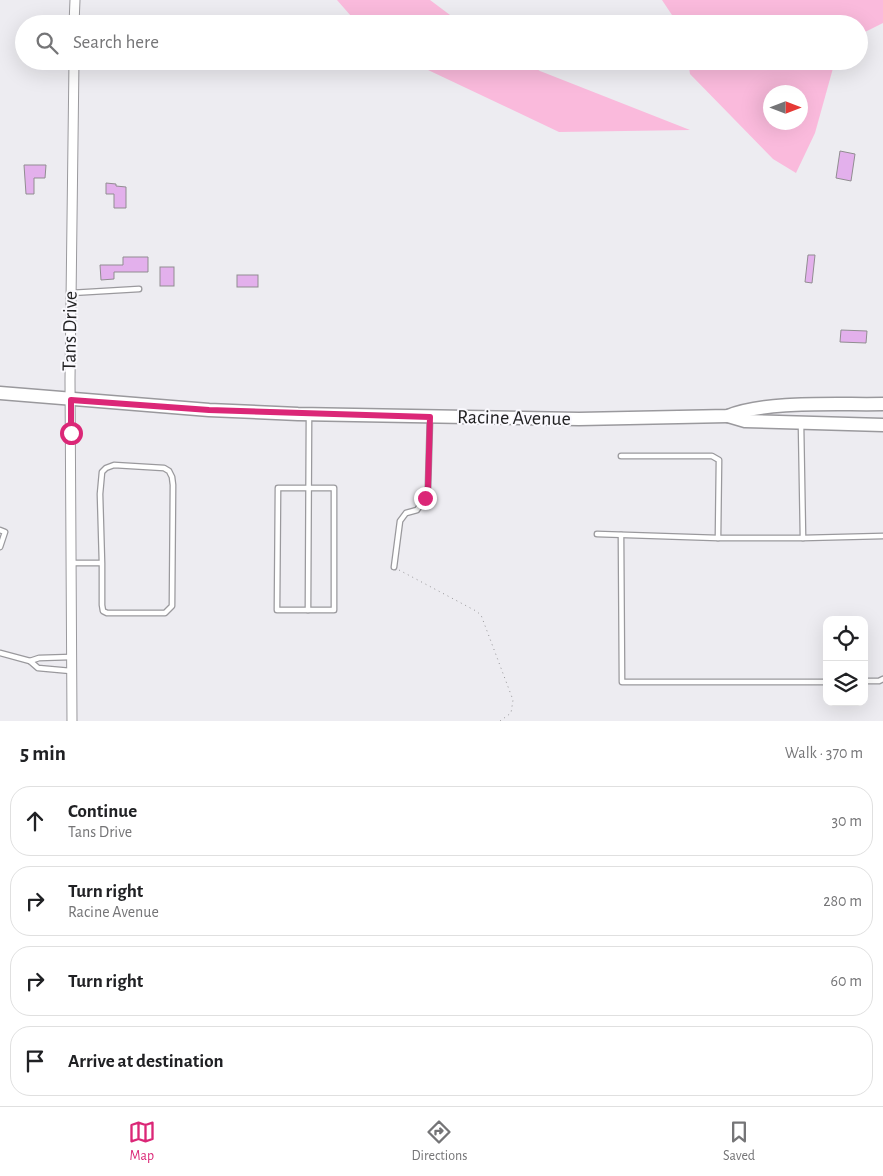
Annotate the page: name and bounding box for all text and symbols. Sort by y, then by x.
search box [15,15,868,70]
icon: search [33,29,61,57]
text: Search here [73,33,159,52]
north arrow [763,85,808,130]
street label: Tans Drive [59,291,81,371]
street label: Racine Avenue [457,407,571,429]
route start [60,422,83,445]
route end [414,487,437,510]
map controls [823,616,868,706]
button: locate [823,616,868,661]
button: layers [823,661,868,706]
text: 5 min [20,743,66,764]
text: Walk · 370 m [785,745,863,761]
text: Continue [68,802,137,821]
icon: ahead [21,807,49,835]
text: 30 m [832,813,862,829]
text: Tans Drive [68,824,132,840]
text: Turn right [68,882,143,901]
icon: right [21,887,49,915]
text: 280 m [823,893,862,909]
text: Racine Avenue [68,904,159,920]
icon: right [21,967,49,995]
text: Turn right [68,972,143,991]
text: 60 m [831,973,862,989]
icon: arrive [21,1047,49,1075]
text: Arrive at destination [68,1052,224,1071]
tab: Map [128,1118,156,1165]
tab: Directions [412,1118,467,1165]
tab: Saved [723,1118,755,1165]

